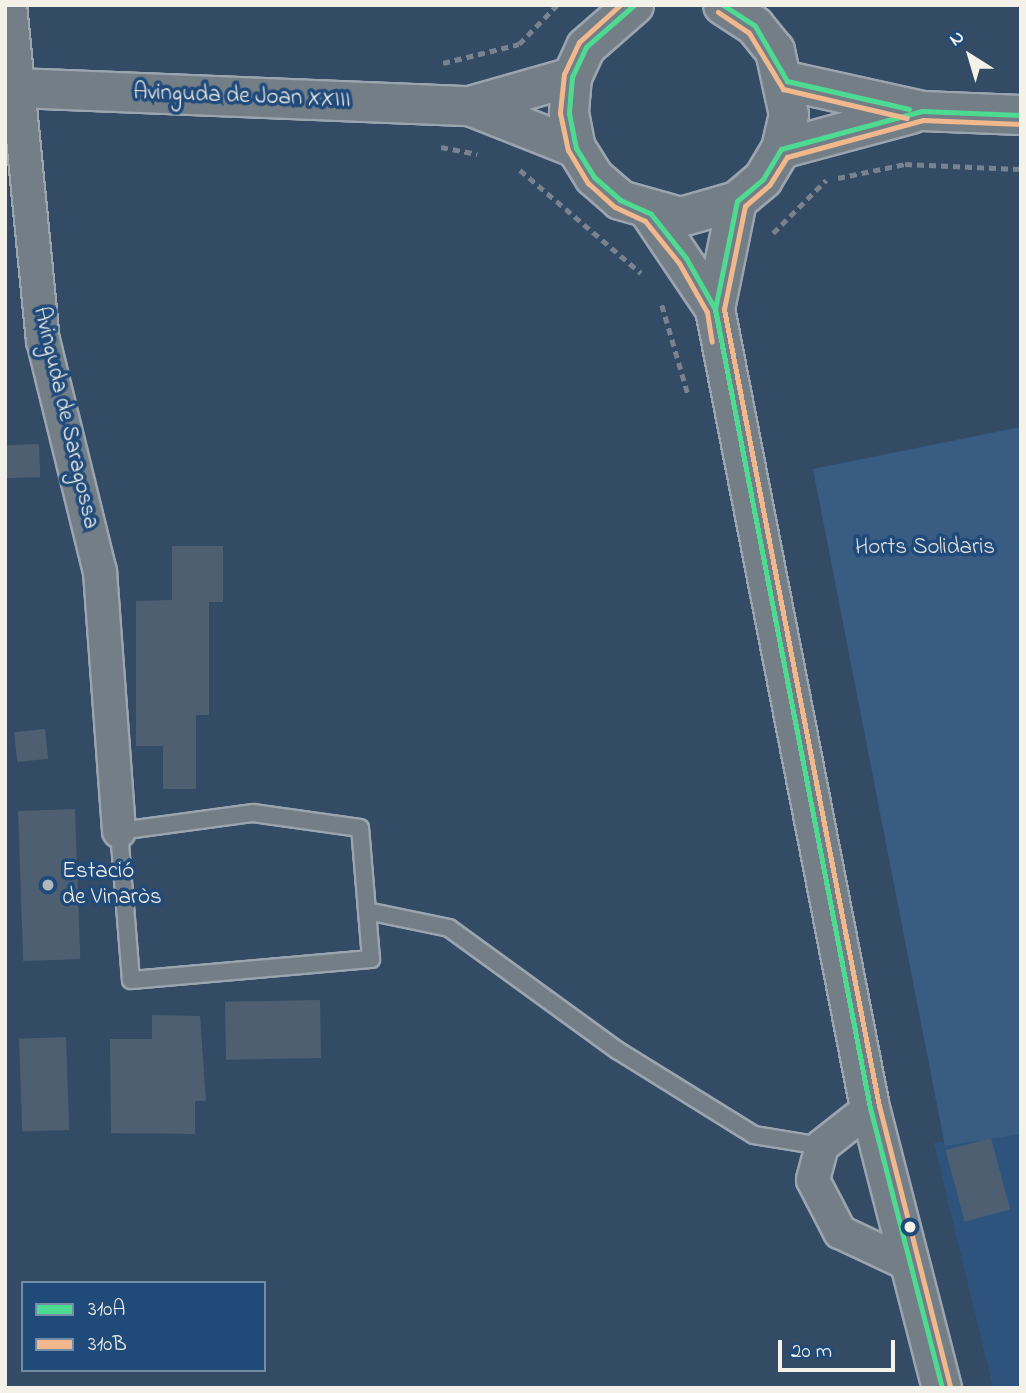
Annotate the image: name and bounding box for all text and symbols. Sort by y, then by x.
north arrow [935,21,1005,91]
text: N [944,24,970,53]
street label: Avinguda de Joan XXIII [133,79,351,115]
street label: Avinguda de Saragossa [26,304,104,532]
park label: Horts Solidaris [855,534,995,562]
place label: Estació de Vinaròs [62,858,162,912]
marker: Estació de Vinaròs [40,877,56,893]
unlabelled marker [903,1220,917,1234]
legend [21,1281,266,1372]
text: 310A [88,1295,125,1325]
scale bar [781,1326,898,1370]
text: 310B [88,1330,127,1360]
text: 20 m [791,1337,832,1367]

